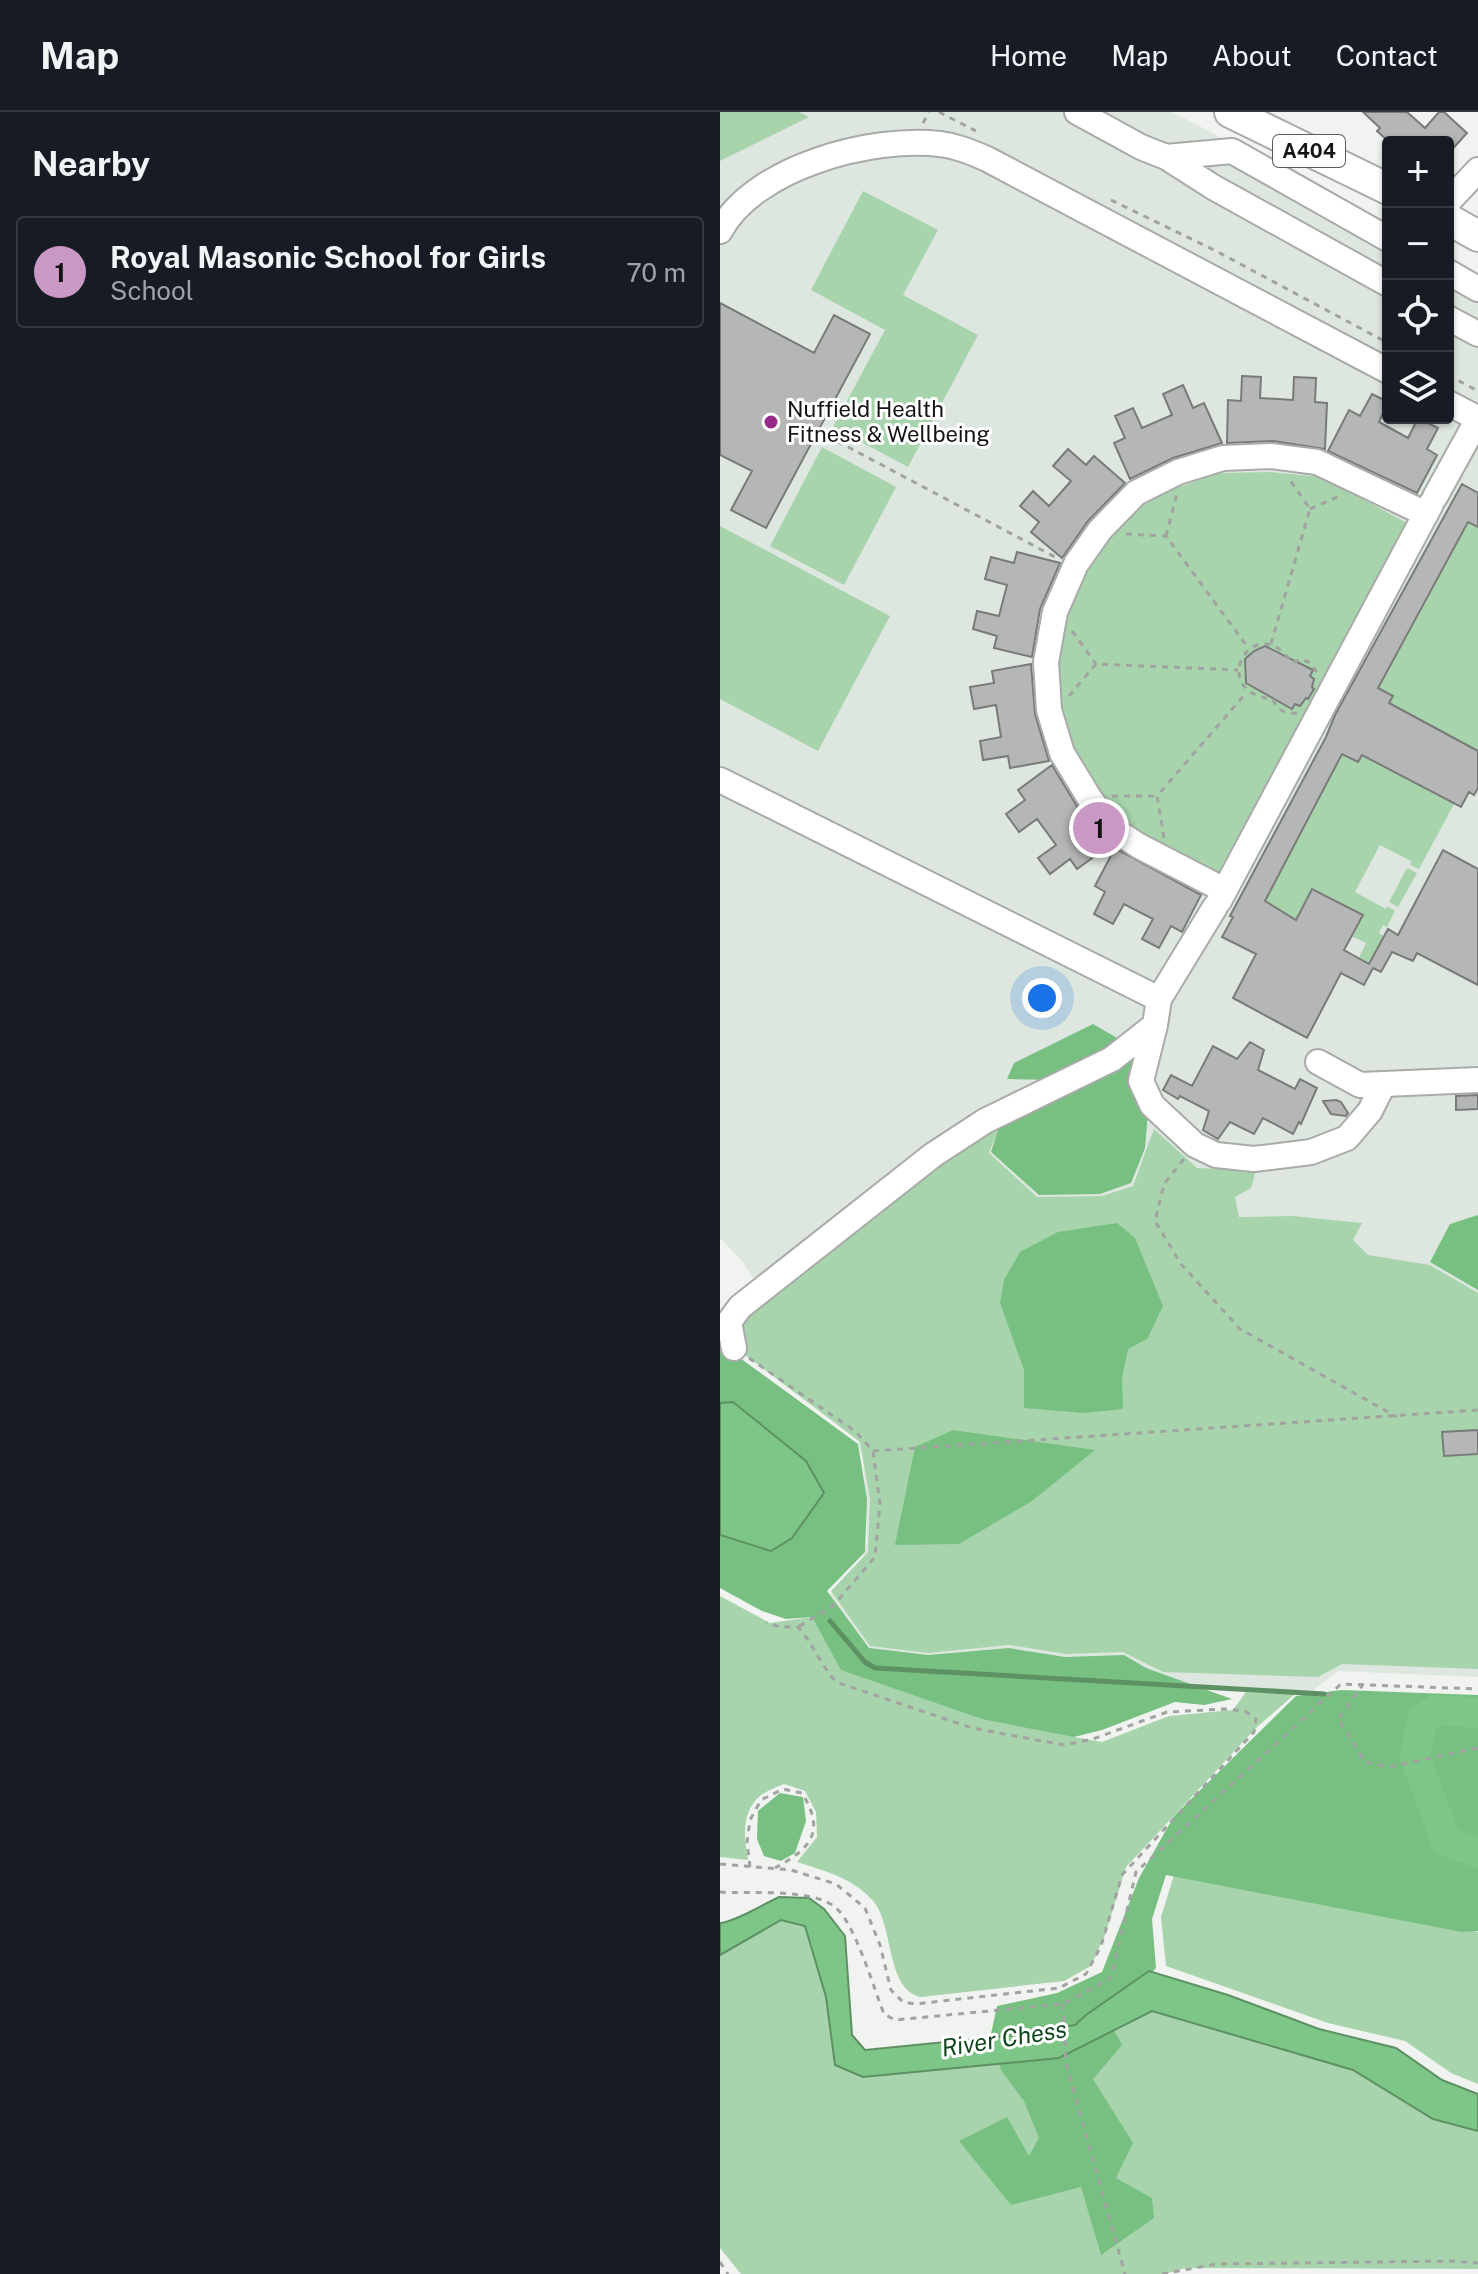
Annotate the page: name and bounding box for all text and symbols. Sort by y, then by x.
text: Map [40,33,119,78]
text: Home [990,39,1067,72]
text: Map [1111,39,1168,72]
text: About [1212,39,1292,72]
text: Contact [1336,39,1438,72]
road number: A404 [1273,135,1345,167]
map controls [1382,136,1454,424]
button: + [1382,136,1454,208]
text: Nearby [32,144,150,184]
button: − [1382,208,1454,280]
text: Royal Masonic School for Girls [110,239,546,275]
text: 1 [54,257,66,288]
text: 70 m [626,257,686,288]
text: School [110,275,194,306]
button: locate [1382,280,1454,352]
button: layers [1382,352,1454,424]
place label: Nuffield Health Fitness & Wellbeing [787,396,990,447]
marker: Nuffield Health Fitness & Wellbeing [762,413,780,431]
pin: 1 [1073,798,1125,858]
your location [1022,978,1062,1018]
water label: River Chess [939,2014,1069,2062]

